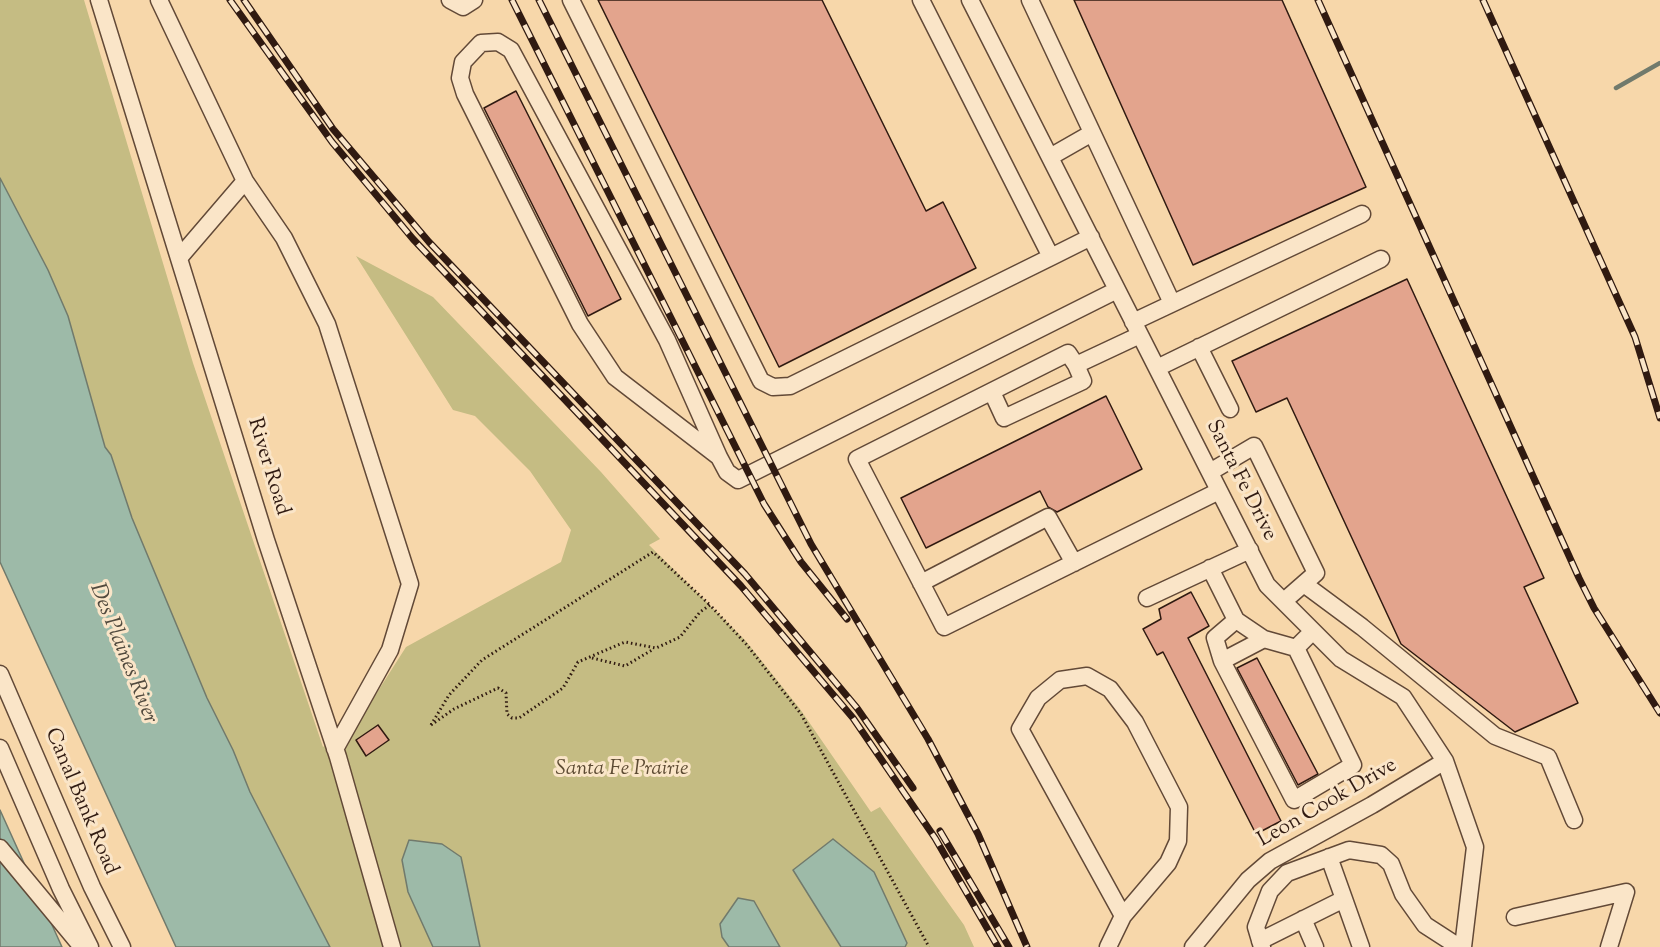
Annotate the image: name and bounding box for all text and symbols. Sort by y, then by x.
street label: River Road [240,415,294,519]
street label: Santa Fe Drive [1199,417,1281,545]
water label: Des Plaines River [82,580,162,728]
street label: Canal Bank Road [38,725,122,879]
street label: Leon Cook Drive [1254,754,1402,854]
park label: Santa Fe Prairie [556,757,688,783]

